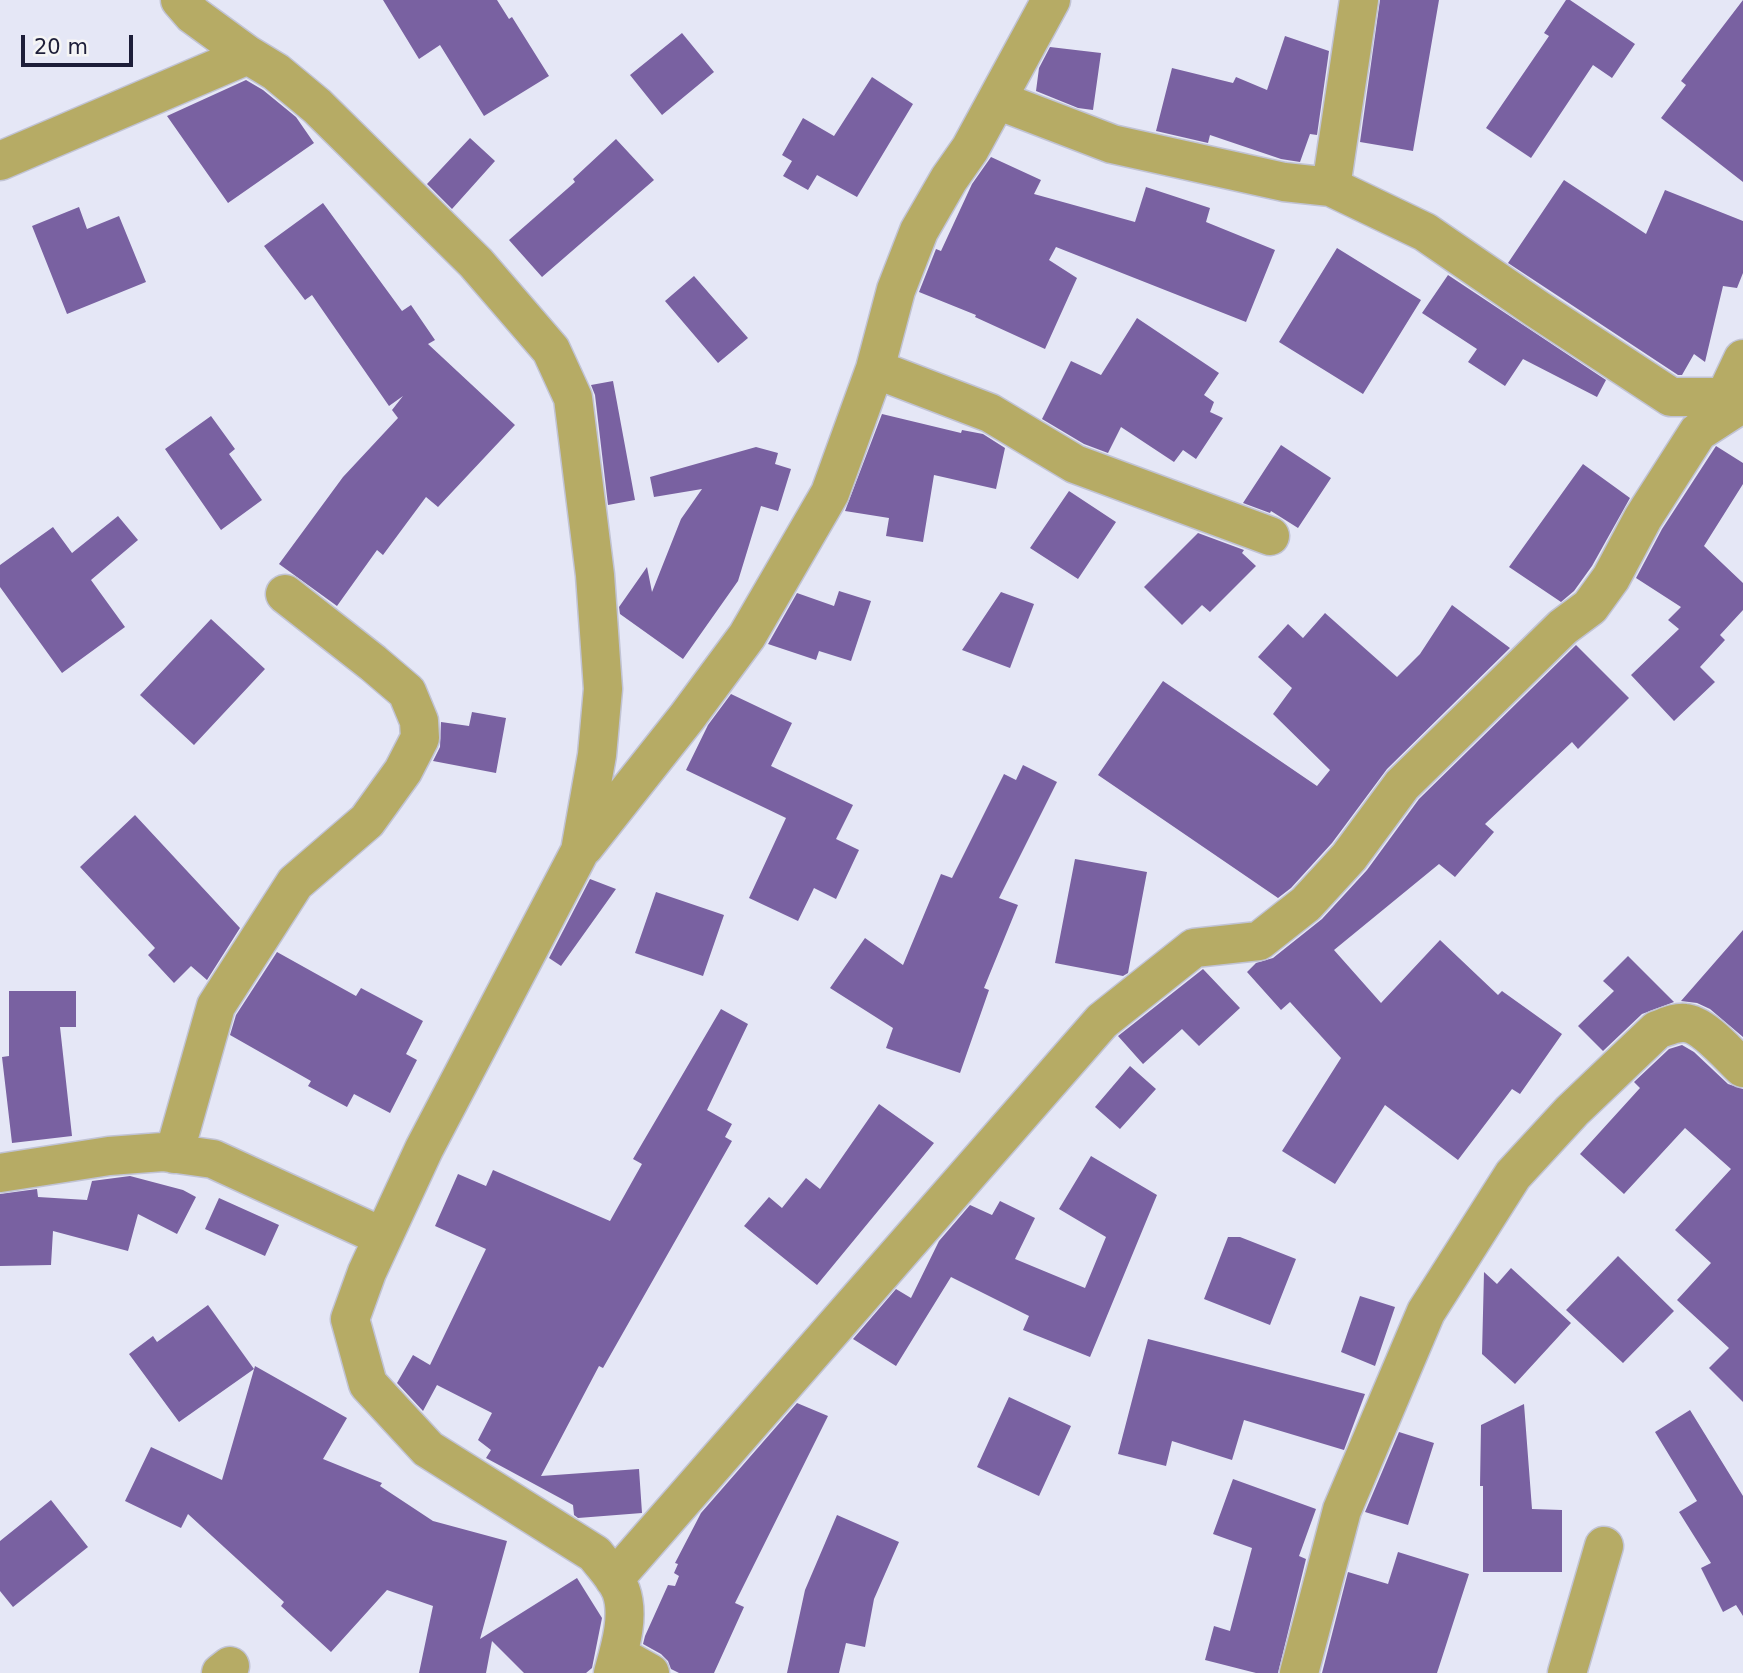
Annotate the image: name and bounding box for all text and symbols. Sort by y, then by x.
scale bar [24,21,136,65]
text: 20 m [34,35,88,59]

